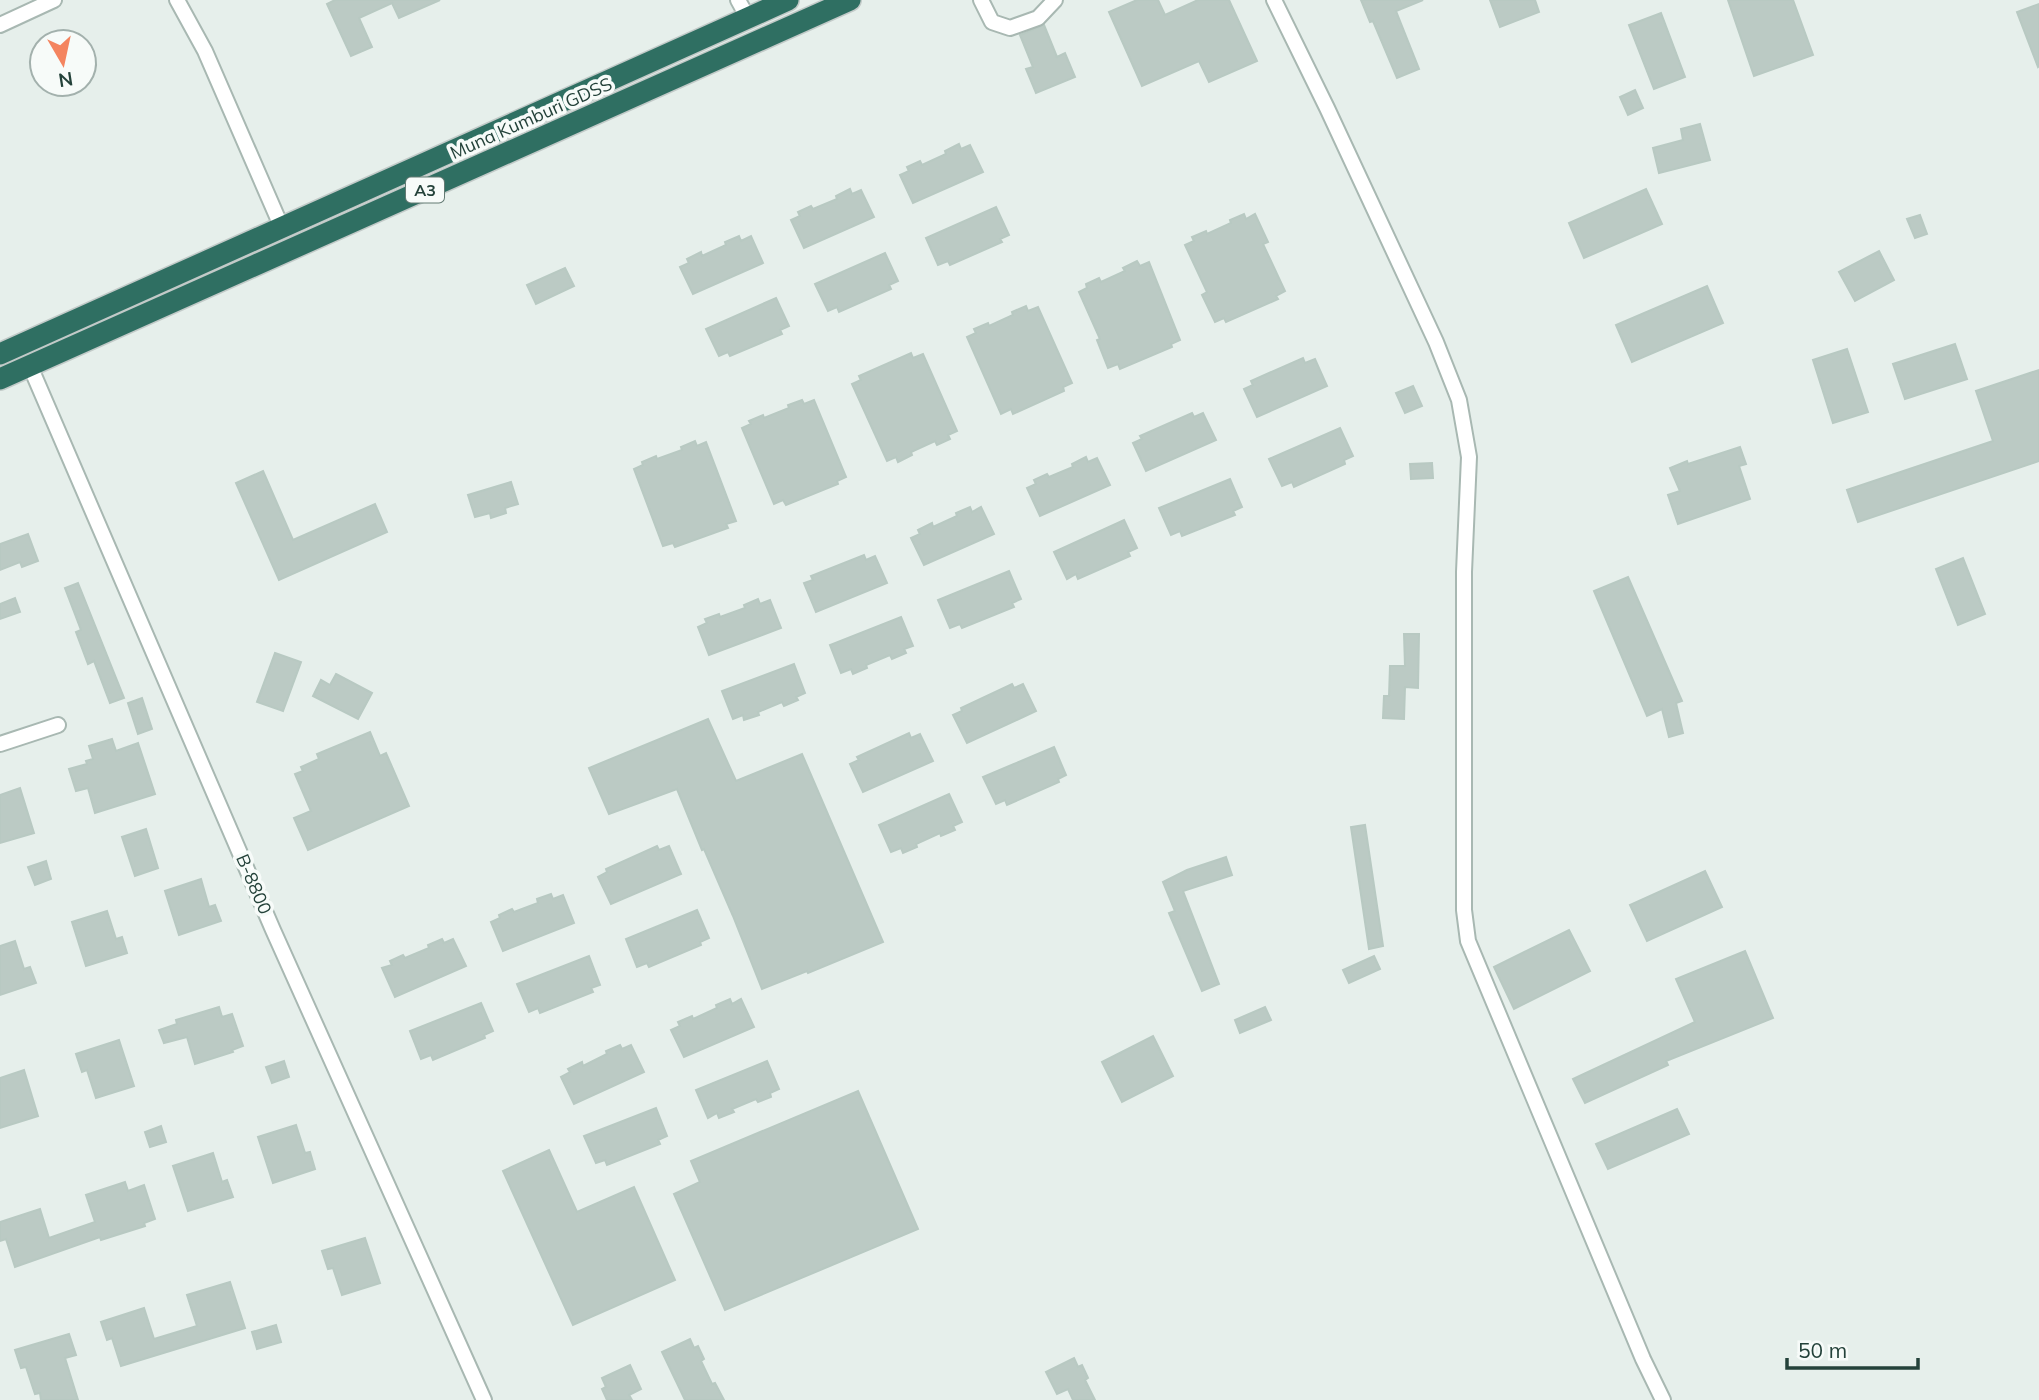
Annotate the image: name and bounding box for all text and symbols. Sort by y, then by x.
north arrow [28,28,98,98]
text: N [57,67,75,93]
street label: Muna Kumburi GDSS [446,72,616,164]
road number: A3 [406,178,444,202]
street label: B-8800 [231,850,277,918]
scale bar [1787,1326,1918,1370]
text: 50 m [1798,1337,1847,1363]

